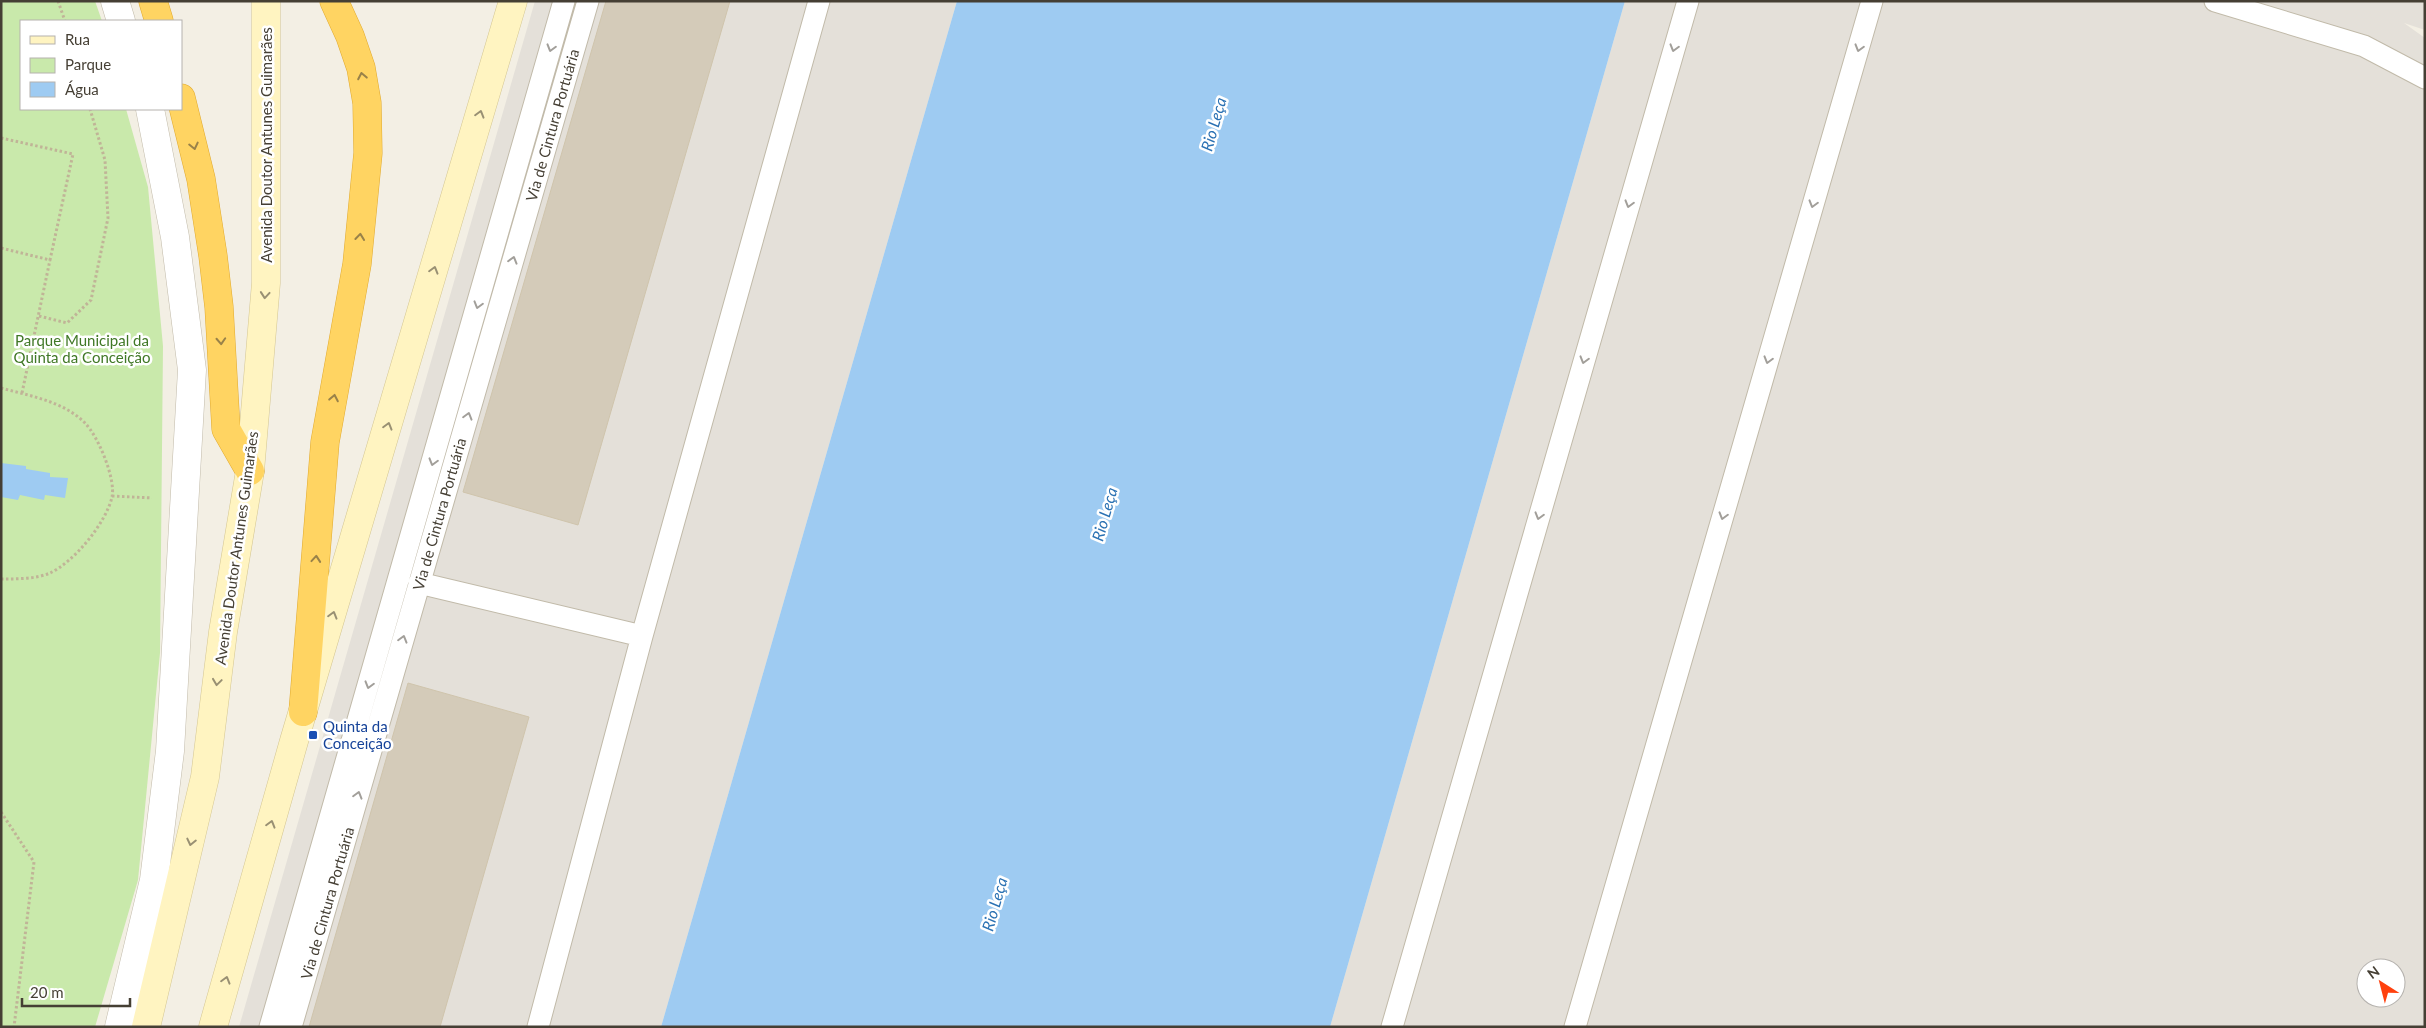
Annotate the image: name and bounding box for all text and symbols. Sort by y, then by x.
legend [20,20,182,110]
street label: Avenida Doutor Antunes Guimarães [257,27,275,263]
text: Rua [65,30,90,48]
one-way arrow [1670,43,1680,52]
one-way arrow [1854,43,1864,52]
one-way arrow [546,44,557,53]
street label: Via de Cintura Portuária [522,47,582,203]
text: Parque [65,55,111,73]
one-way arrow [357,71,368,80]
text: Água [65,80,99,98]
water label: Rio Leça [1196,95,1230,153]
one-way arrow [474,110,484,119]
one-way arrow [188,141,199,150]
one-way arrow [1625,200,1635,208]
one-way arrow [1809,200,1819,208]
one-way arrow [354,233,365,241]
one-way arrow [507,255,518,264]
one-way arrow [428,266,439,274]
one-way arrow [260,291,271,299]
one-way arrow [473,301,484,310]
park label: Parque Municipal da Quinta da Conceição [14,331,150,366]
one-way arrow [216,337,227,345]
one-way arrow [1580,356,1590,364]
one-way arrow [1764,356,1774,364]
one-way arrow [328,393,338,402]
one-way arrow [462,412,472,420]
one-way arrow [383,422,393,431]
street label: Avenida Doutor Antunes Guimarães [211,430,261,666]
street label: Via de Cintura Portuária [409,436,469,592]
one-way arrow [429,457,439,465]
water label: Rio Leça [1087,485,1121,543]
one-way arrow [1535,512,1545,520]
one-way arrow [1718,512,1728,520]
one-way arrow [310,555,321,563]
one-way arrow [327,612,337,620]
one-way arrow [397,635,407,643]
one-way arrow [212,678,223,686]
one-way arrow [364,680,374,689]
place label: Quinta da Conceição [323,717,391,752]
marker: Quinta da Conceição [307,729,319,741]
one-way arrow [352,791,362,800]
one-way arrow [265,820,275,828]
street label: Via de Cintura Portuária [297,825,357,981]
one-way arrow [186,837,197,846]
water label: Rio Leça [977,875,1011,933]
north arrow [2356,958,2406,1008]
text: N [2364,962,2382,982]
scale bar [22,976,130,1008]
one-way arrow [221,976,231,984]
text: 20 m [30,983,64,1001]

